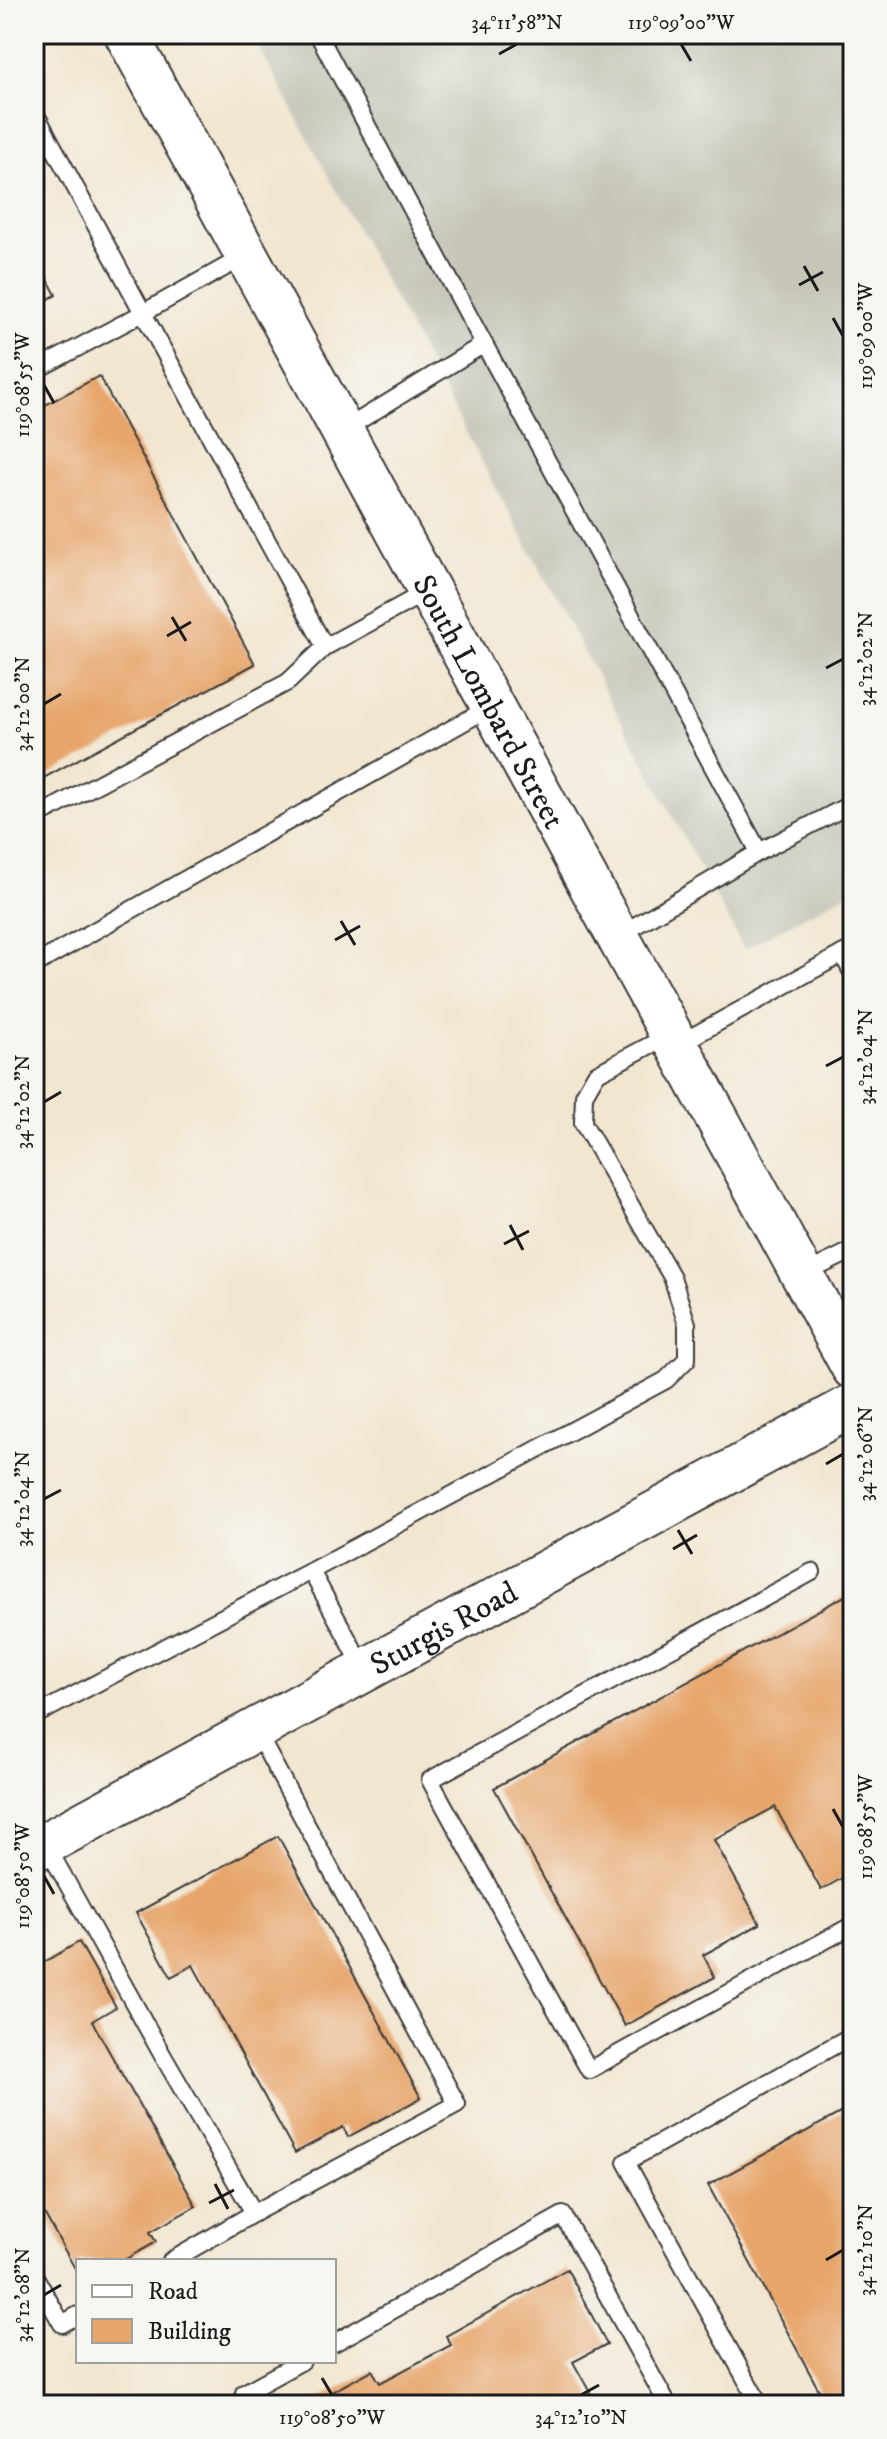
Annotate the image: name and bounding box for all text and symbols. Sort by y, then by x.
text: 34°11'58"N [471,11,563,36]
text: 119°09'00"W [628,11,735,36]
text: 119°09'00"W [854,282,879,389]
text: 119°08'55"W [11,332,36,438]
street label: South Lombard Street [403,568,573,836]
text: 34°12'02"N [854,612,879,706]
text: 34°12'00"N [11,656,36,752]
text: 34°12'04"N [854,1009,879,1105]
text: 34°12'02"N [11,1055,36,1149]
text: 34°12'06"N [854,1406,879,1502]
text: 34°12'04"N [11,1451,36,1547]
street label: Sturgis Road [364,1573,525,1686]
text: 119°08'55"W [854,1774,879,1880]
text: 119°08'50"W [11,1822,36,1929]
text: 34°12'10"N [854,2204,879,2296]
text: 34°12'08"N [11,2248,36,2342]
legend [76,2259,336,2363]
text: Road [148,2277,198,2307]
text: Building [148,2317,231,2347]
text: 119°08'50"W [279,2406,386,2431]
text: 34°12'10"N [535,2406,627,2431]

